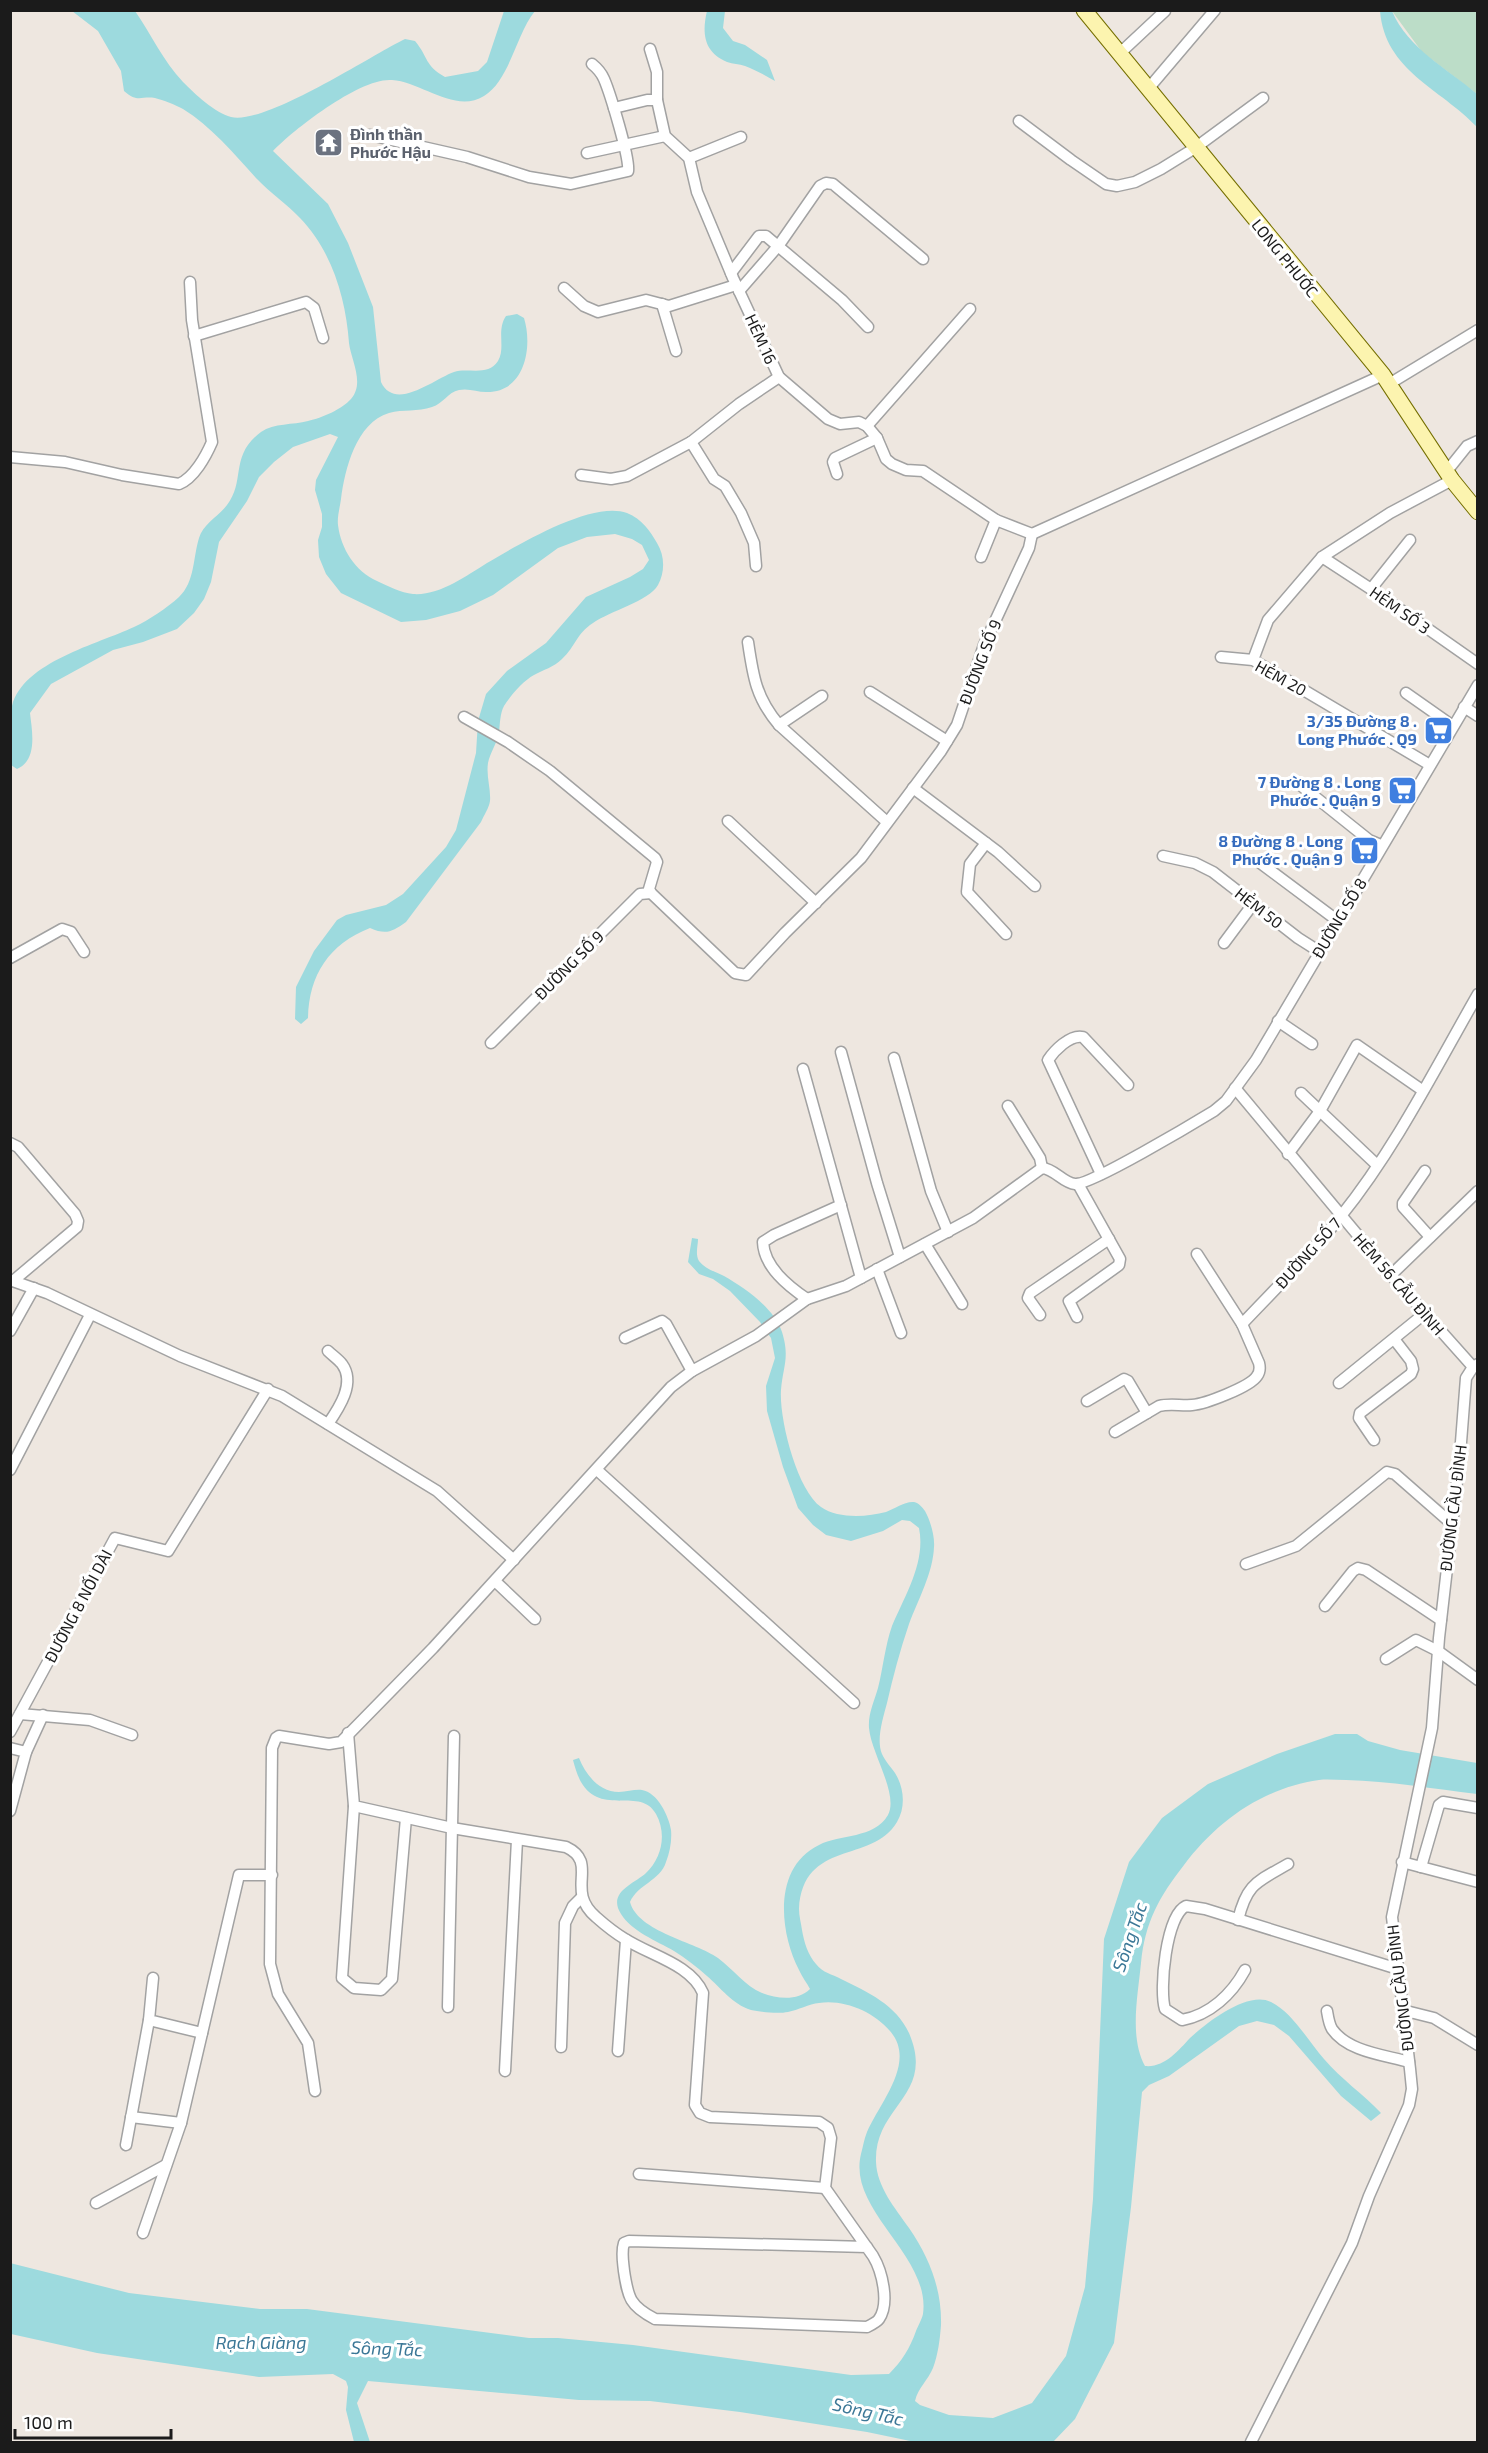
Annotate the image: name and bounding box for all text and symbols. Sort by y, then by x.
place label: Đình thần Phước Hậu [350,124,431,161]
temple icon: Đình thần Phước Hậu [313,127,345,159]
street label: LONG PHƯỚC [1248,215,1323,300]
street label: HẺM 16 [742,311,781,367]
street label: HẺM SỐ 3 [1366,581,1435,637]
street label: ĐƯỜNG SỐ 9 [954,616,1004,707]
street label: HẺM 20 [1252,656,1310,699]
place label: 3/35 Đường 8 . Long Phước . Q9 [1297,711,1417,749]
supermarket icon: 3/35 Đường 8 . Long Phước . Q9 [1422,714,1454,746]
place label: 7 Đường 8 . Long Phước . Quận 9 [1258,772,1382,810]
supermarket icon: 7 Đường 8 . Long Phước . Quận 9 [1386,775,1418,807]
place label: 8 Đường 8 . Long Phước . Quận 9 [1218,831,1344,869]
supermarket icon: 8 Đường 8 . Long Phước . Quận 9 [1348,834,1380,866]
street label: ĐƯỜNG SỐ 8 [1306,874,1370,961]
street label: HẺM 50 [1232,883,1287,932]
street label: ĐƯỜNG SỐ 9 [529,925,607,1003]
street label: ĐƯỜNG SỐ 7 [1270,1213,1344,1292]
street label: HẺM 56 CẪU ĐÌNH [1350,1228,1449,1338]
street label: ĐƯỜNG CẦU ĐÌNH [1435,1443,1470,1572]
street label: ĐƯỜNG 8 NỐI DÀI [39,1546,115,1665]
water label: Sông Tắc [1107,1899,1151,1974]
street label: ĐƯỜNG CẦU ĐÌNH [1382,1924,1417,2053]
water label: Rạch Giàng [215,2331,307,2353]
water label: Sông Tắc [351,2336,424,2360]
water label: Sông Tắc [831,2392,906,2430]
scale bar [15,2402,171,2440]
text: 100 m [24,2411,73,2433]

